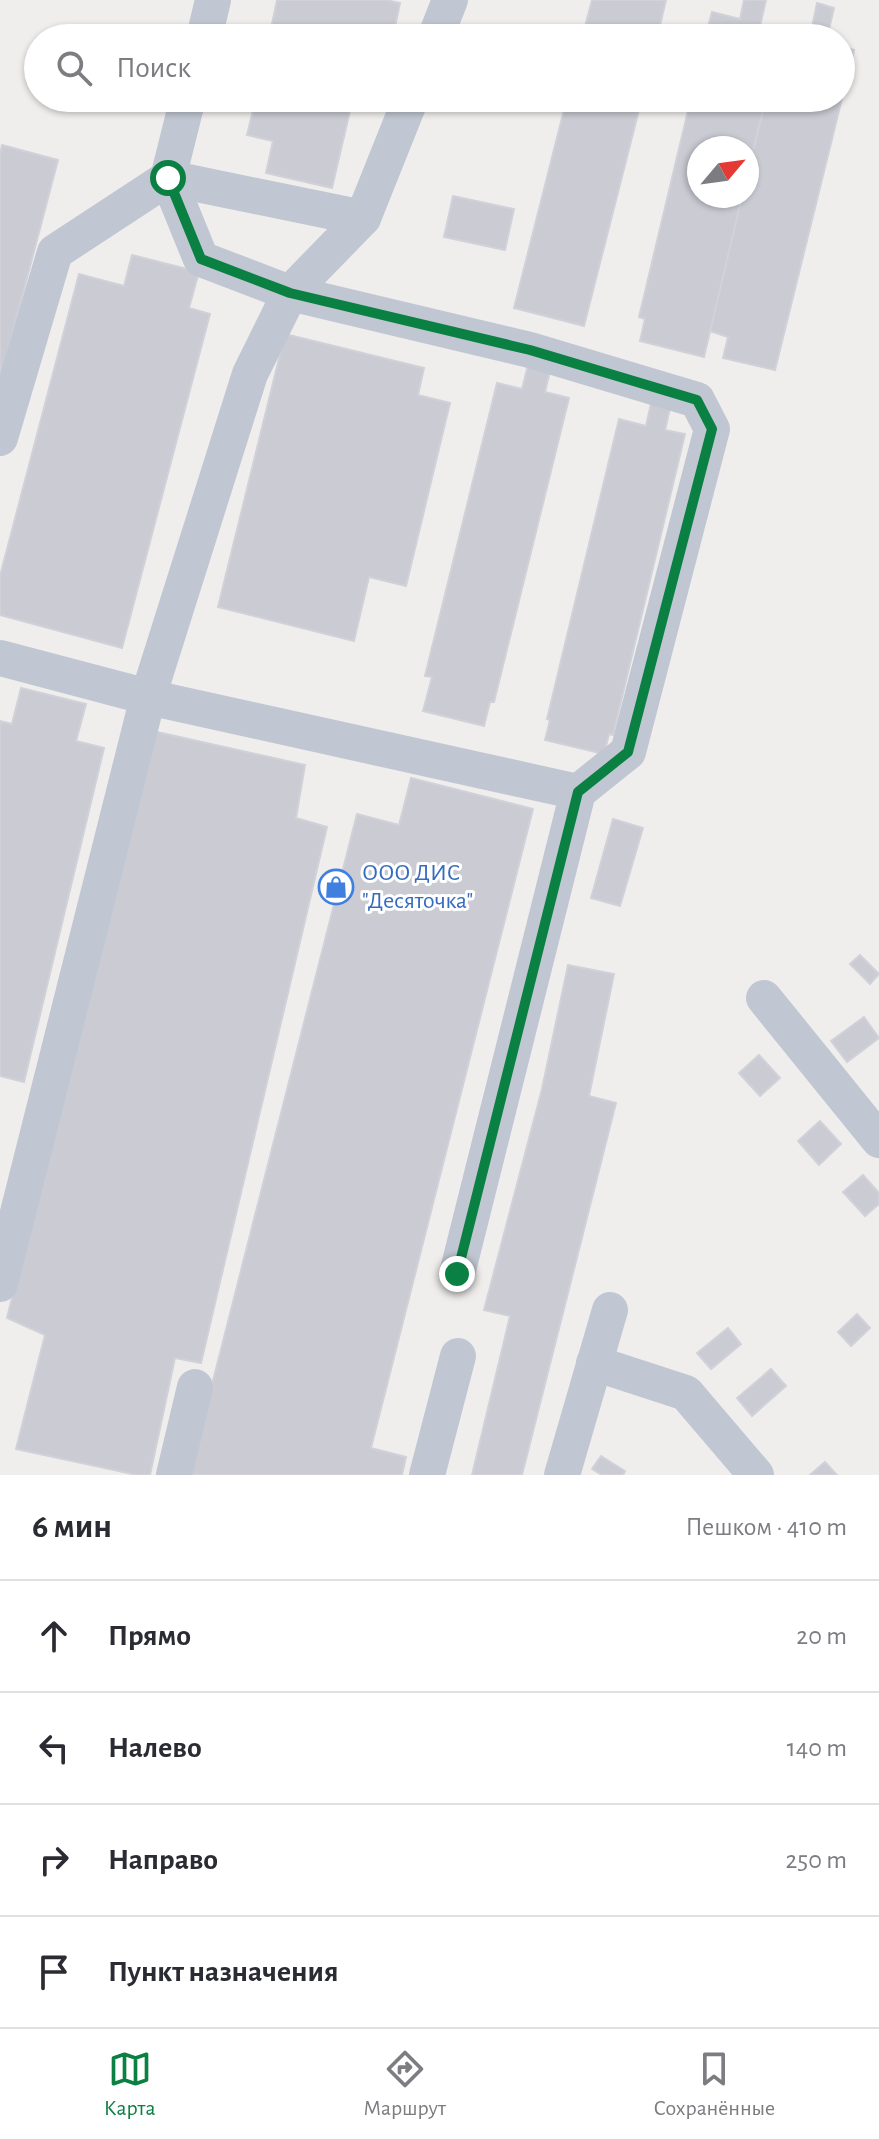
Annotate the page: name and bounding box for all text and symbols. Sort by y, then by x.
search box [24,24,855,112]
icon: search [52,46,96,90]
text: Поиск [116,53,191,83]
north arrow [687,136,759,208]
route start [150,160,186,196]
place label: ООО ДИС "Десяточка" [362,861,473,913]
shop icon: ООО ДИС "Десяточка" [317,868,355,906]
route end [439,1256,475,1292]
text: 6 мин [32,1510,112,1544]
text: Пешком · 410 m [686,1514,847,1540]
icon: ahead [32,1614,76,1658]
text: Прямо [108,1621,191,1651]
text: 20 m [796,1623,847,1649]
icon: left [32,1726,76,1770]
text: Налево [108,1733,202,1763]
text: 140 m [787,1735,847,1761]
icon: right [32,1838,76,1882]
text: Направо [108,1845,218,1875]
text: 250 m [785,1847,847,1873]
icon: arrive [32,1950,76,1994]
text: Пункт назначения [108,1957,339,1987]
tab: Карта [104,2047,155,2121]
tab: Маршрут [363,2047,446,2121]
tab: Сохранённые [654,2047,775,2121]

